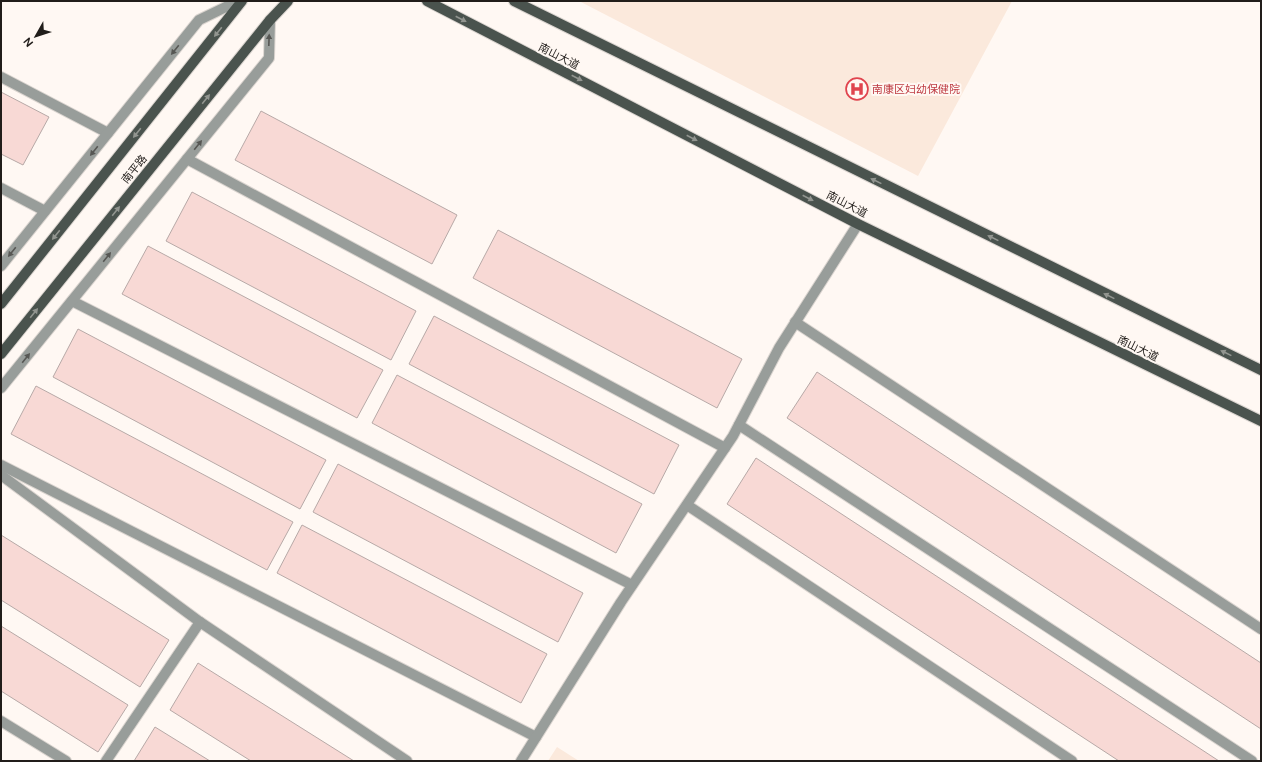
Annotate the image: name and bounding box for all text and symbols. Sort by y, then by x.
north arrow [16,16,56,56]
one-way arrow [456,16,467,22]
one-way arrow [214,26,222,37]
one-way arrow [266,34,273,46]
text: N [20,35,36,50]
street label: 南山大道 [536,40,582,72]
one-way arrow [171,44,180,55]
one-way arrow [571,75,583,82]
hospital icon: 南康区妇幼保健院 [844,76,870,102]
place label: 南康区妇幼保健院 [872,82,960,96]
one-way arrow [202,94,210,105]
one-way arrow [133,128,142,139]
one-way arrow [687,135,698,141]
one-way arrow [194,140,202,151]
one-way arrow [89,146,98,157]
street label: 南平路 [118,152,150,186]
one-way arrow [870,178,882,184]
street label: 南山大道 [824,188,870,220]
one-way arrow [802,194,814,201]
one-way arrow [111,206,120,217]
one-way arrow [52,230,61,240]
one-way arrow [987,235,998,242]
one-way arrow [7,247,16,258]
one-way arrow [103,252,112,262]
one-way arrow [1104,293,1115,299]
one-way arrow [30,307,39,318]
street label: 南山大道 [1115,332,1161,364]
one-way arrow [1220,350,1232,356]
one-way arrow [21,353,30,363]

